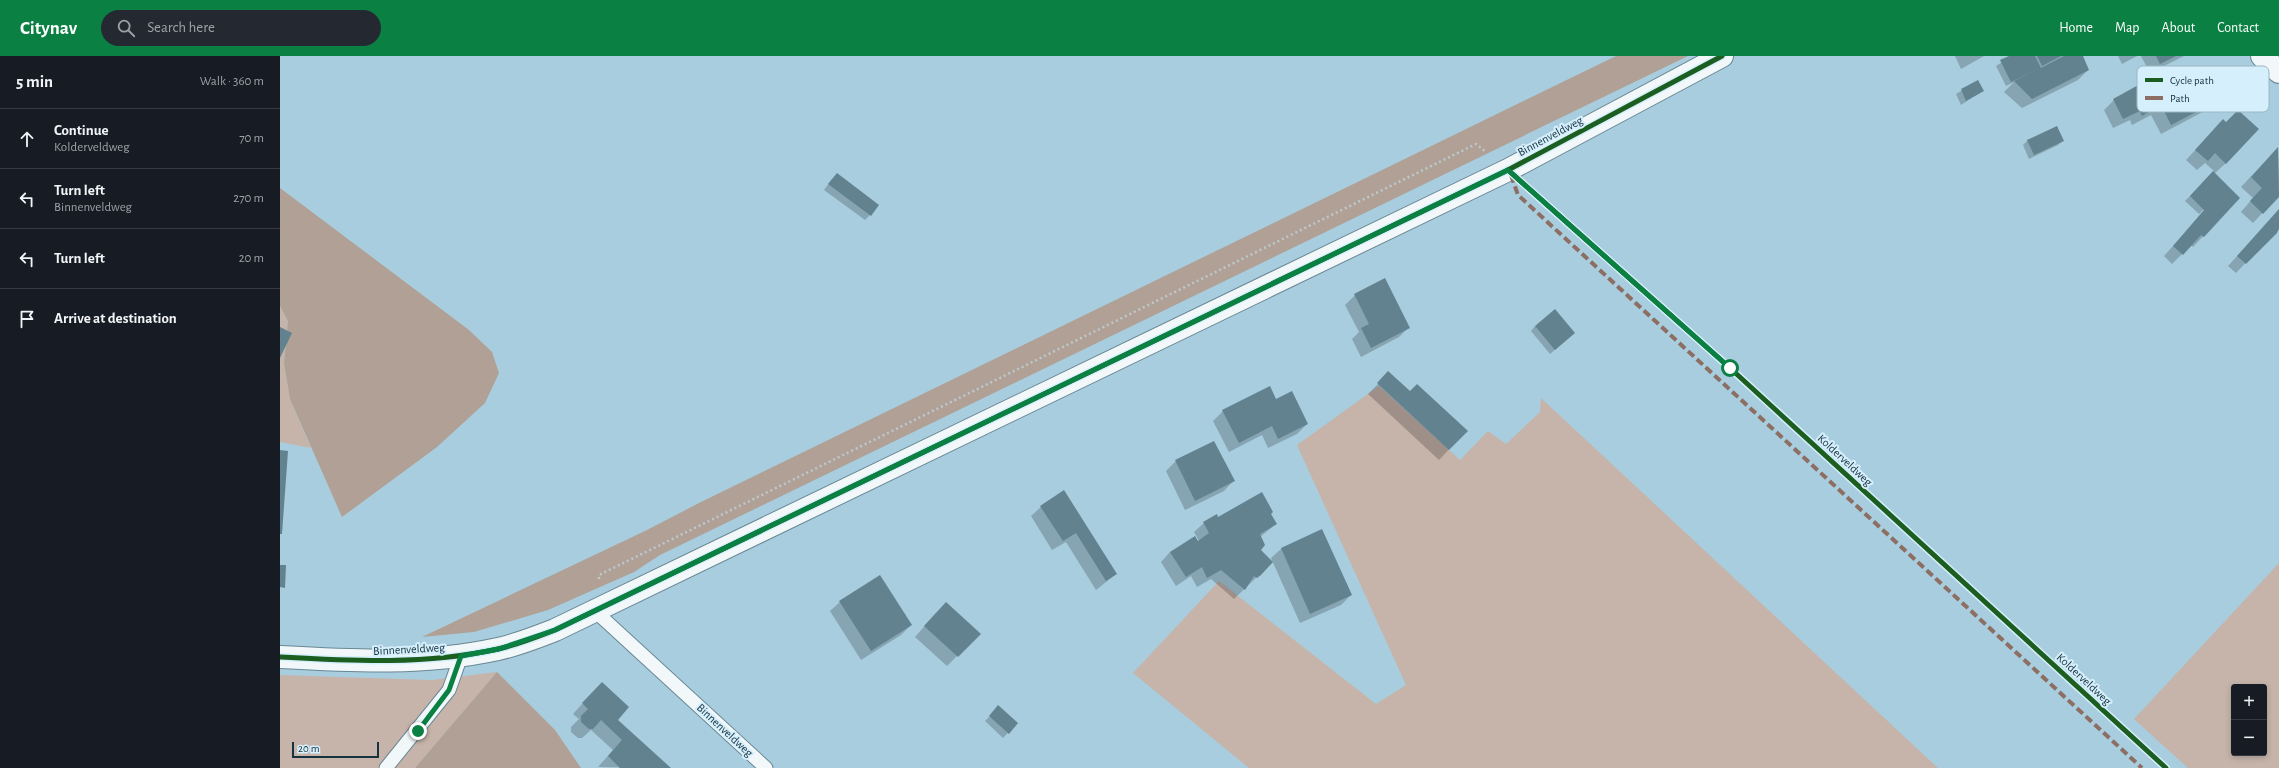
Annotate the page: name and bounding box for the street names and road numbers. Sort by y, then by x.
street label: Binnenveldweg [1515,114,1585,158]
street label: Kolderveldweg [1815,432,1875,488]
street label: Binnenveldweg [373,641,445,657]
street label: Kolderveldweg [2054,651,2114,707]
street label: Binnenveldweg [695,701,755,759]

